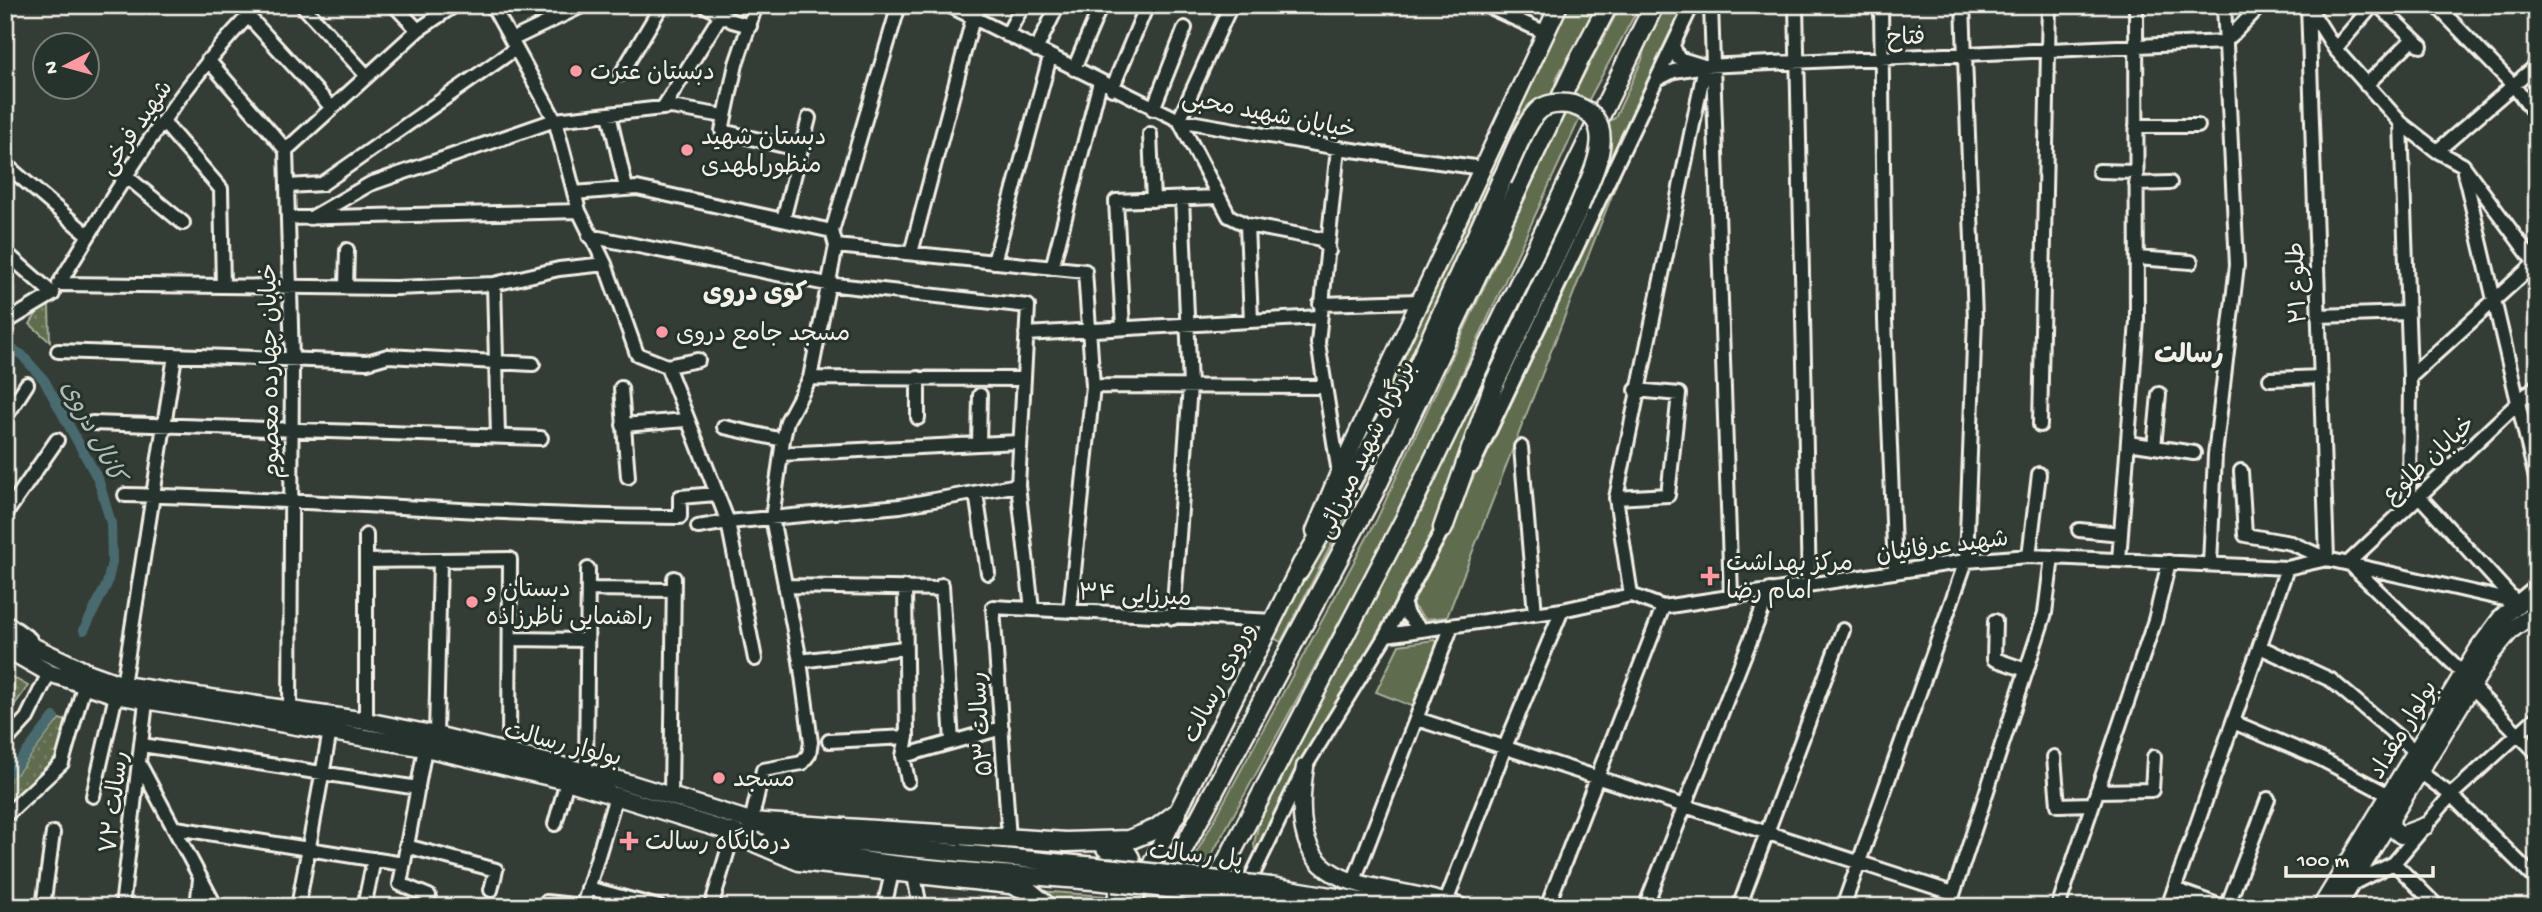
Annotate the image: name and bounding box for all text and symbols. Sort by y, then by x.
street label: فتاح [1886,24,1926,55]
north arrow [32,32,102,102]
text: N [40,60,65,75]
place label: دبستان عترت [590,60,715,89]
marker: دبستان عترت [568,63,584,79]
street label: شهید فرخی [95,76,181,182]
street label: خیابان شهید محبی [1179,85,1358,147]
place label: دبستان شهید منظورالمهدی [701,125,826,182]
marker: دبستان شهید منظورالمهدی [679,142,695,158]
street label: طلوع ۲۱ [2284,241,2315,324]
street label: خیابان چهارده معصوم [256,263,289,479]
district label: کوی دروی [703,280,808,311]
place label: مسجد جامع دروی [676,321,850,350]
marker: مسجد جامع دروی [654,324,670,340]
district label: رسالت [2154,342,2224,373]
street label: بزرگراه شهید میرزائی [1310,355,1424,544]
water label: کانال دروی [51,375,132,493]
street label: خیابان طلوع [2378,411,2483,512]
street label: شهید عرفانیان [1875,526,2010,571]
place label: مرکز بهداشت امام رضا [1726,551,1853,608]
marker: مرکز بهداشت امام رضا [1700,566,1720,586]
place label: دبستان و راهنمایی ناظرزاذه [484,577,653,634]
street label: میرزایی ۳۴ [1078,580,1192,615]
marker: دبستان و راهنمایی ناظرزاذه [464,594,480,610]
street label: ورودی رسالت [1178,618,1264,749]
street label: رسالت ۵۳ [965,670,1002,777]
street label: بولوار مقداد [2364,676,2446,785]
street label: بولوار رسالت [500,718,624,775]
street label: رسالت ۷۲ [96,749,137,855]
place label: مسجد [733,767,795,796]
marker: مسجد [711,770,727,786]
place label: درمانگاه رسالت [645,827,791,859]
marker: درمانگاه رسالت [619,831,639,851]
scale bar [2286,835,2434,879]
street label: پل رسالت [1147,838,1244,877]
text: 100 m [2296,850,2349,875]

